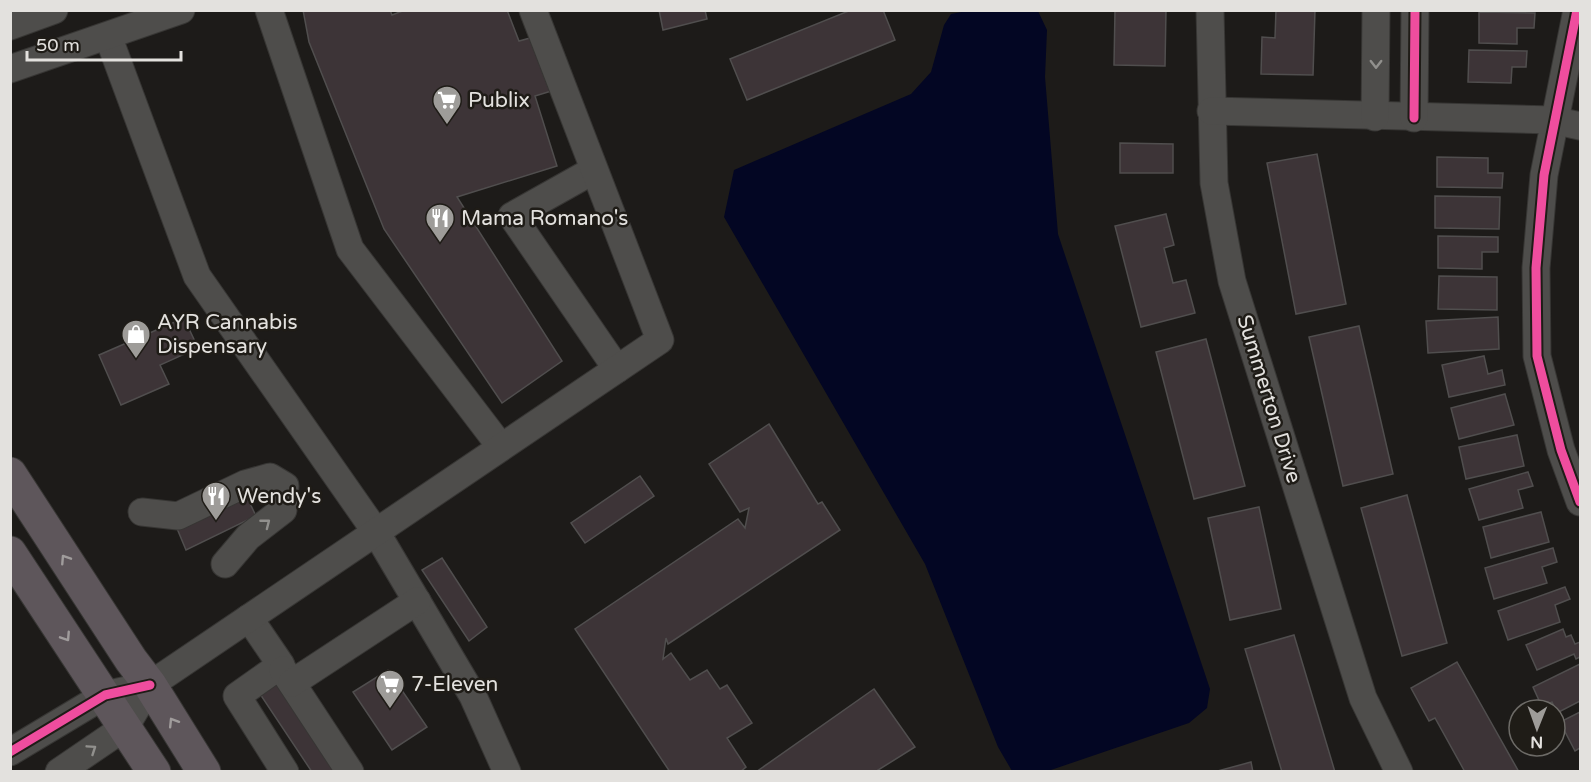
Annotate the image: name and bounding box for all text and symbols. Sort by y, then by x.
scale bar [27,24,182,62]
text: 50 m [36,34,80,56]
one-way arrow [1369,59,1382,68]
supermarket icon: Publix [431,84,463,126]
place label: Publix [468,88,530,113]
restaurant icon: Mama Romano's [424,202,456,244]
place label: Mama Romano's [461,206,628,231]
place label: AYR Cannabis Dispensary [157,310,298,359]
street label: Summerton Drive [1232,312,1307,486]
shop icon: AYR Cannabis Dispensary [120,318,152,360]
restaurant icon: Wendy's [200,480,232,522]
place label: Wendy's [237,484,321,509]
one-way arrow [259,519,270,530]
one-way arrow [61,555,73,565]
one-way arrow [59,630,70,641]
supermarket icon: 7-Eleven [374,668,406,710]
place label: 7-Eleven [411,672,498,697]
north arrow [1507,698,1567,758]
one-way arrow [169,718,181,728]
text: N [1530,732,1543,752]
one-way arrow [85,746,96,757]

